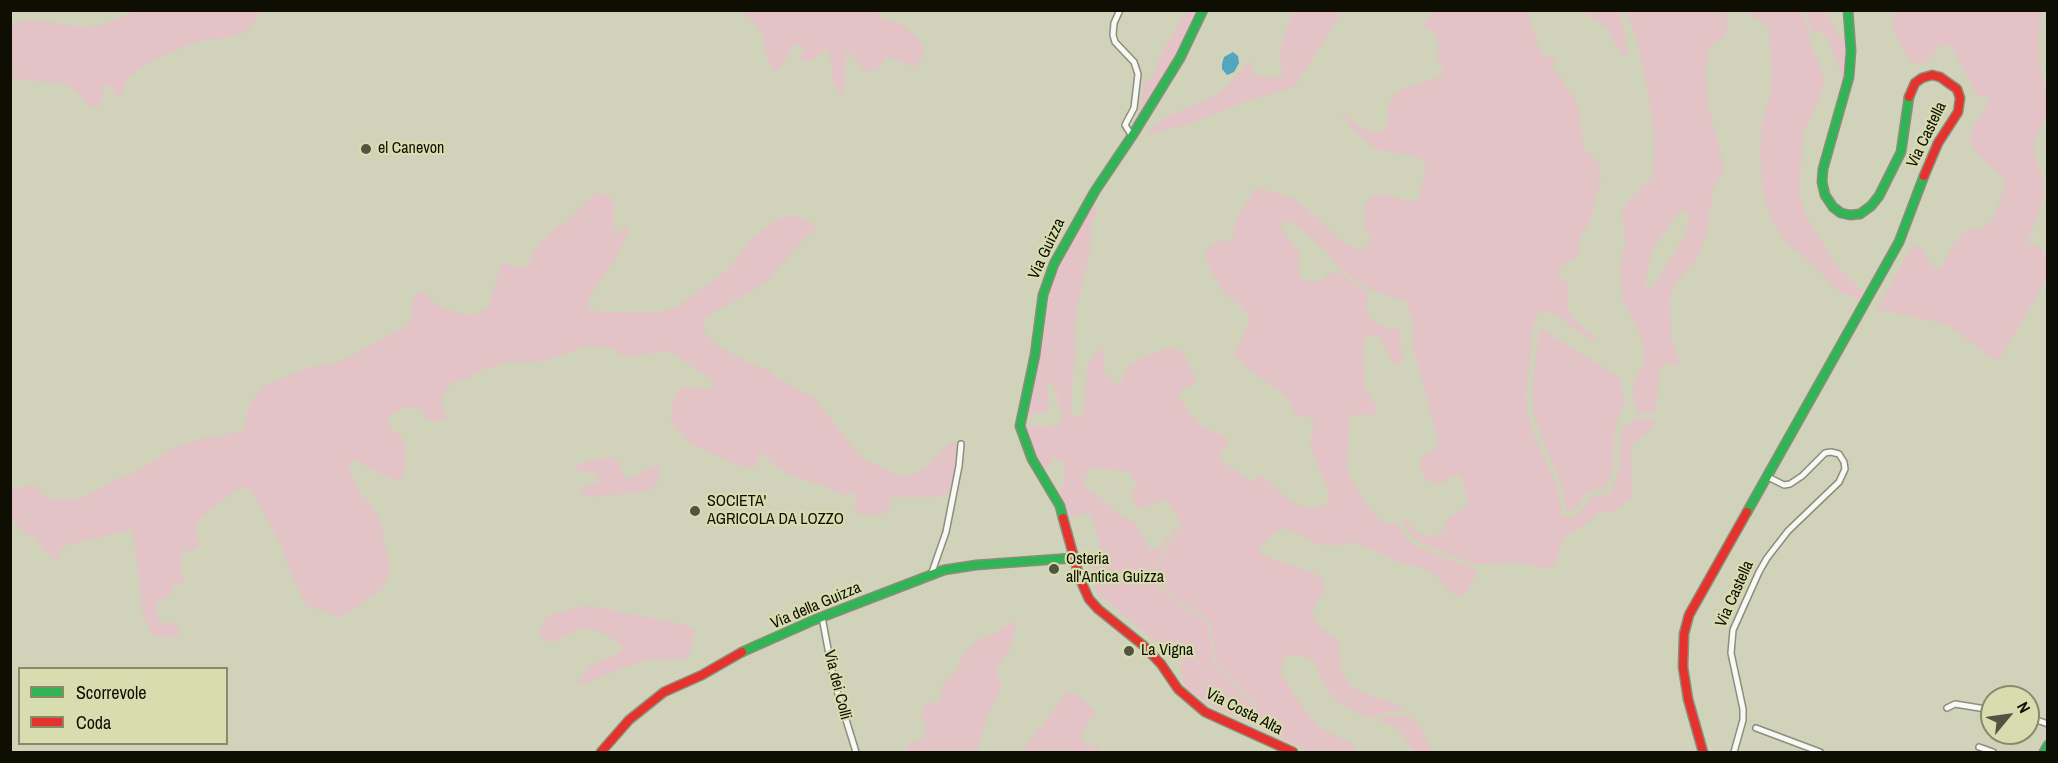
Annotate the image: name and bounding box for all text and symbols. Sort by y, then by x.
street label: Via Castella [1903,99,1951,171]
place label: el Canevon [378,139,444,159]
marker: el Canevon [359,142,373,156]
street label: Via Guizza [1025,216,1069,282]
place label: SOCIETA' AGRICOLA DA LOZZO [707,492,844,530]
marker: SOCIETA' AGRICOLA DA LOZZO [688,504,702,518]
place label: Osteria all'Antica Guizza [1066,550,1164,588]
street label: Via Castella [1712,558,1758,630]
marker: Osteria all'Antica Guizza [1047,562,1061,576]
street label: Via della Guizza [768,578,864,634]
place label: La Vigna [1141,641,1193,661]
marker: La Vigna [1122,644,1136,658]
street label: Via dei Colli [819,648,855,722]
legend [18,667,228,745]
text: Scorrevole [76,680,147,705]
street label: Via Costa Alta [1202,684,1286,740]
north arrow [1980,685,2040,745]
text: N [2012,698,2036,717]
text: Coda [76,710,111,735]

